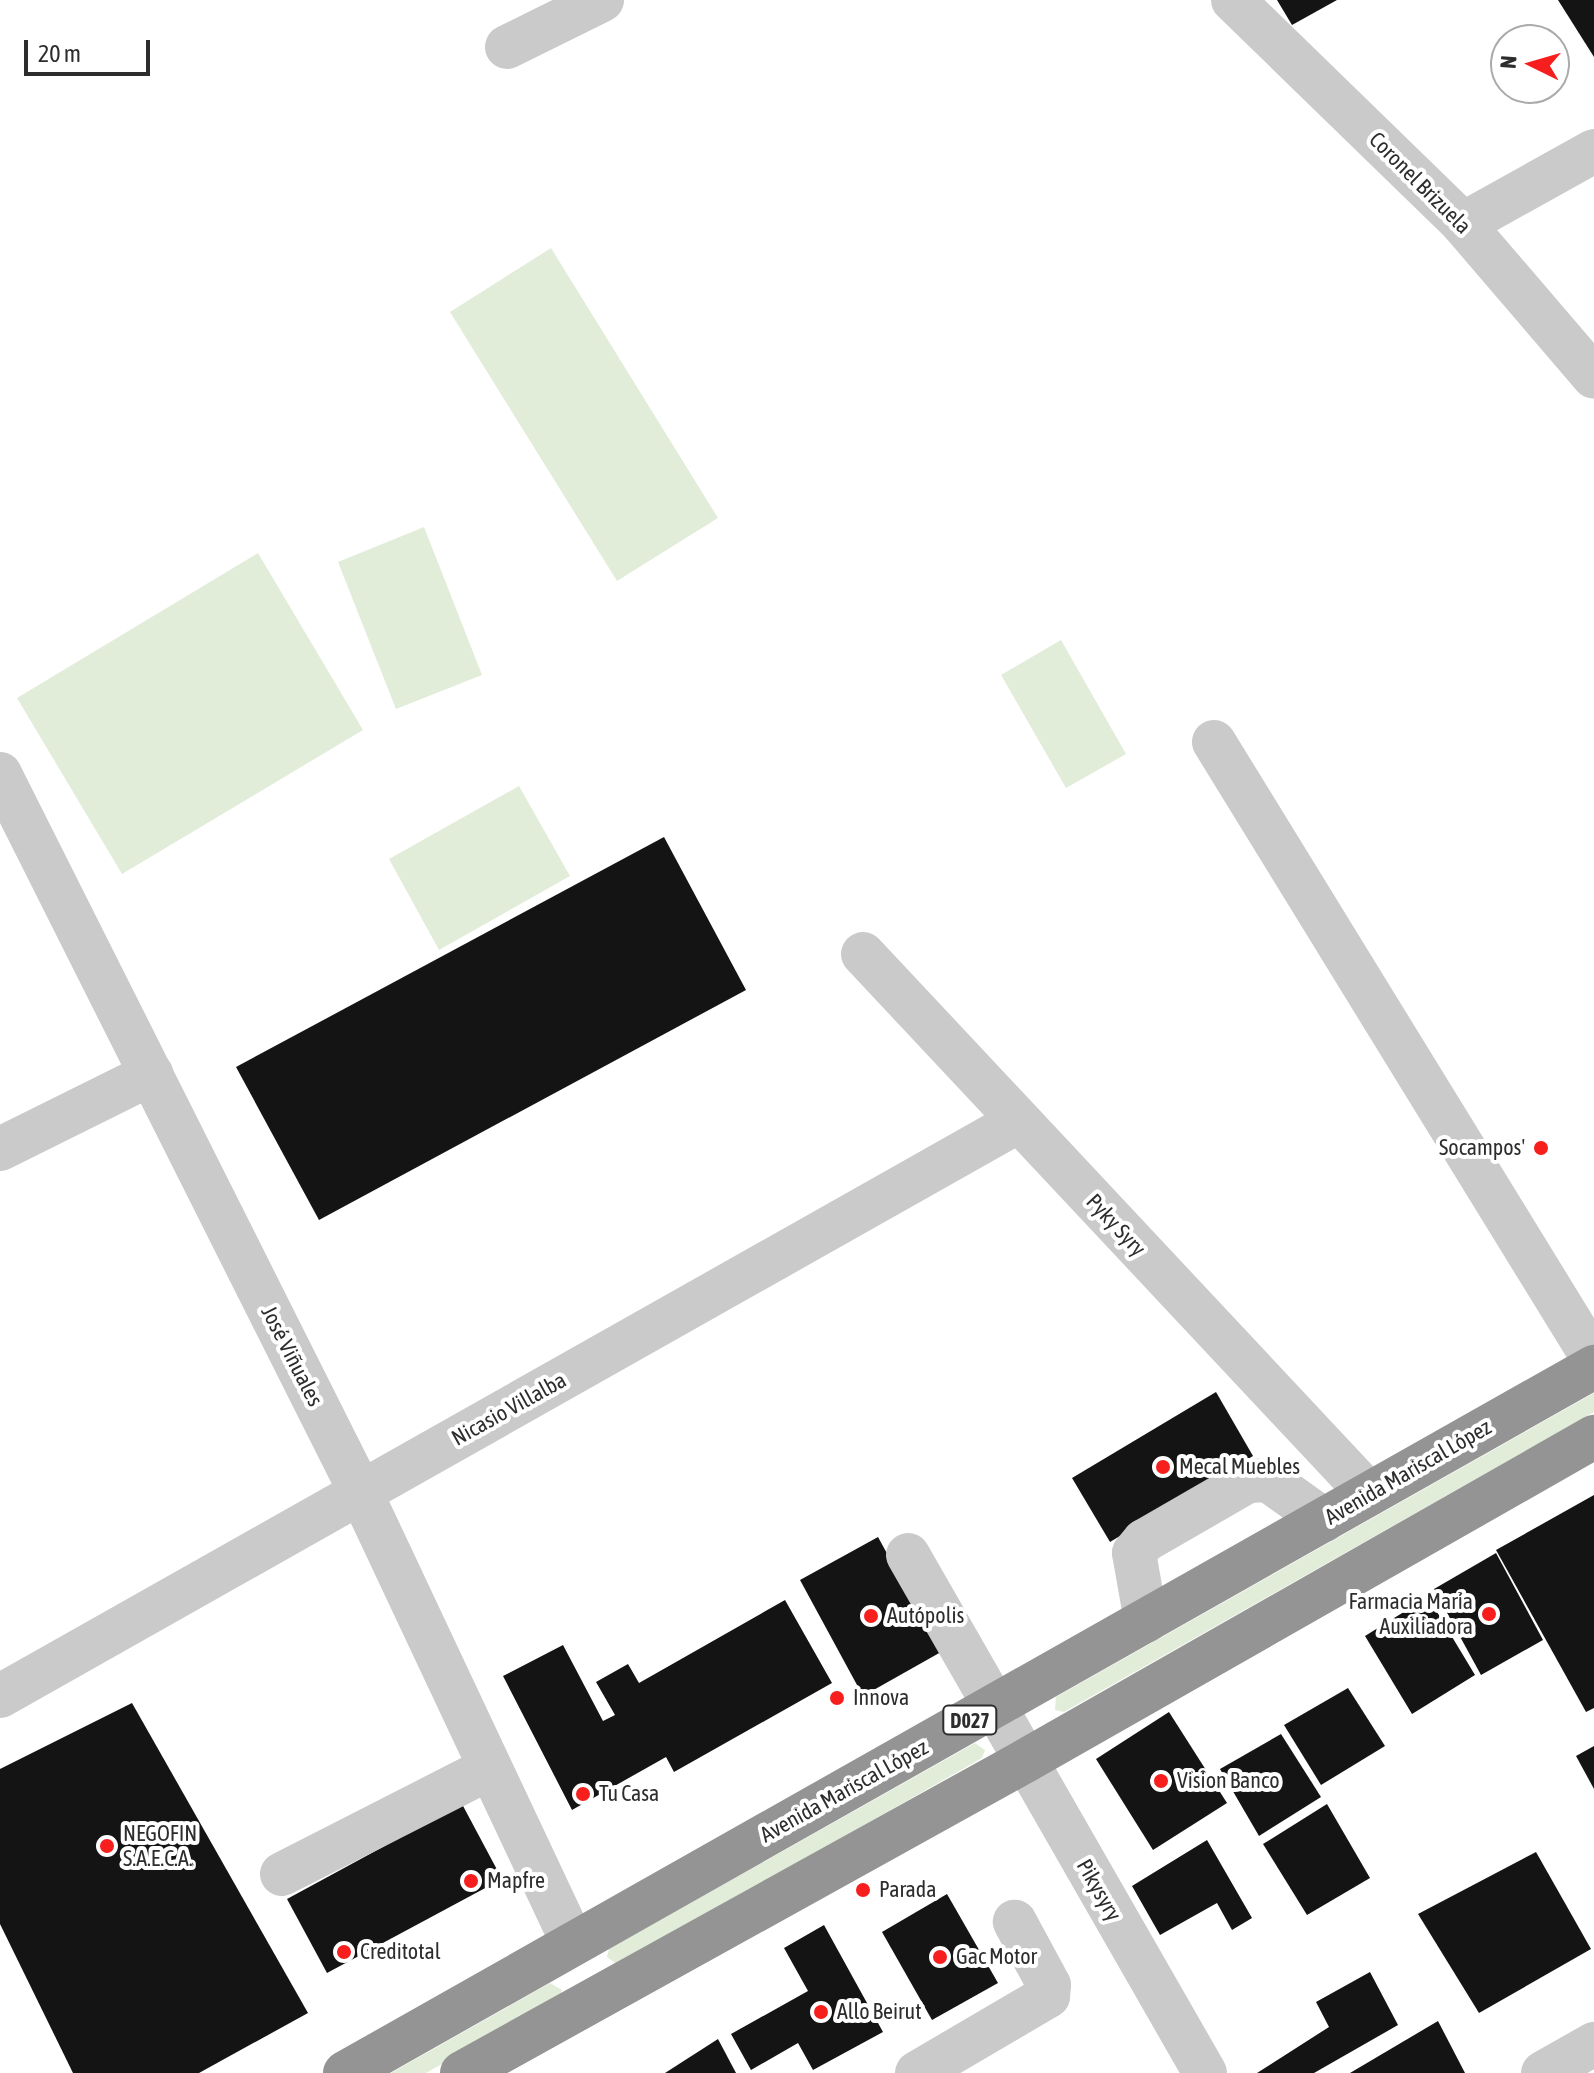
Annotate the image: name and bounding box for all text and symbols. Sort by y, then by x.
scale bar [28,24,154,74]
north arrow [1490,24,1570,104]
text: 20 m [38,40,81,67]
text: N [1495,54,1522,70]
street label: Coronel Brizuela [1364,127,1476,239]
place label: Socampos' [1439,1135,1525,1161]
marker: Socampos' [1532,1139,1550,1157]
street label: Pyky Syry [1081,1188,1151,1262]
street label: José Viñuales [256,1302,328,1410]
street label: Nicasio Villalba [447,1367,571,1451]
street label: Avenida Mariscal López [1320,1414,1496,1530]
place label: Mecal Muebles [1179,1454,1300,1480]
marker: Mecal Muebles [1154,1458,1172,1476]
place label: Farmacia María Auxiliadora [1349,1588,1473,1640]
place label: Autópolis [887,1603,964,1629]
marker: Farmacia María Auxiliadora [1480,1605,1498,1623]
marker: Autópolis [862,1607,880,1625]
place label: Innova [853,1685,909,1711]
marker: Innova [828,1689,846,1707]
road number: D027 [942,1704,998,1736]
street label: Avenida Mariscal López [756,1734,932,1848]
place label: Vision Banco [1177,1768,1279,1794]
marker: Vision Banco [1152,1772,1170,1790]
place label: Tu Casa [599,1781,659,1807]
marker: Tu Casa [574,1785,592,1803]
place label: NEGOFIN S.A.E.C.A. [123,1820,197,1872]
marker: NEGOFIN S.A.E.C.A. [98,1837,116,1855]
street label: Pikysyry [1071,1855,1127,1925]
place label: Mapfre [487,1868,545,1894]
marker: Mapfre [462,1872,480,1890]
place label: Parada [879,1877,937,1903]
marker: Parada [854,1881,872,1899]
place label: Creditotal [360,1939,441,1965]
marker: Creditotal [335,1943,353,1961]
place label: Gac Motor [956,1944,1037,1970]
marker: Gac Motor [931,1948,949,1966]
place label: Allo Beirut [837,1999,922,2025]
marker: Allo Beirut [812,2003,830,2021]

